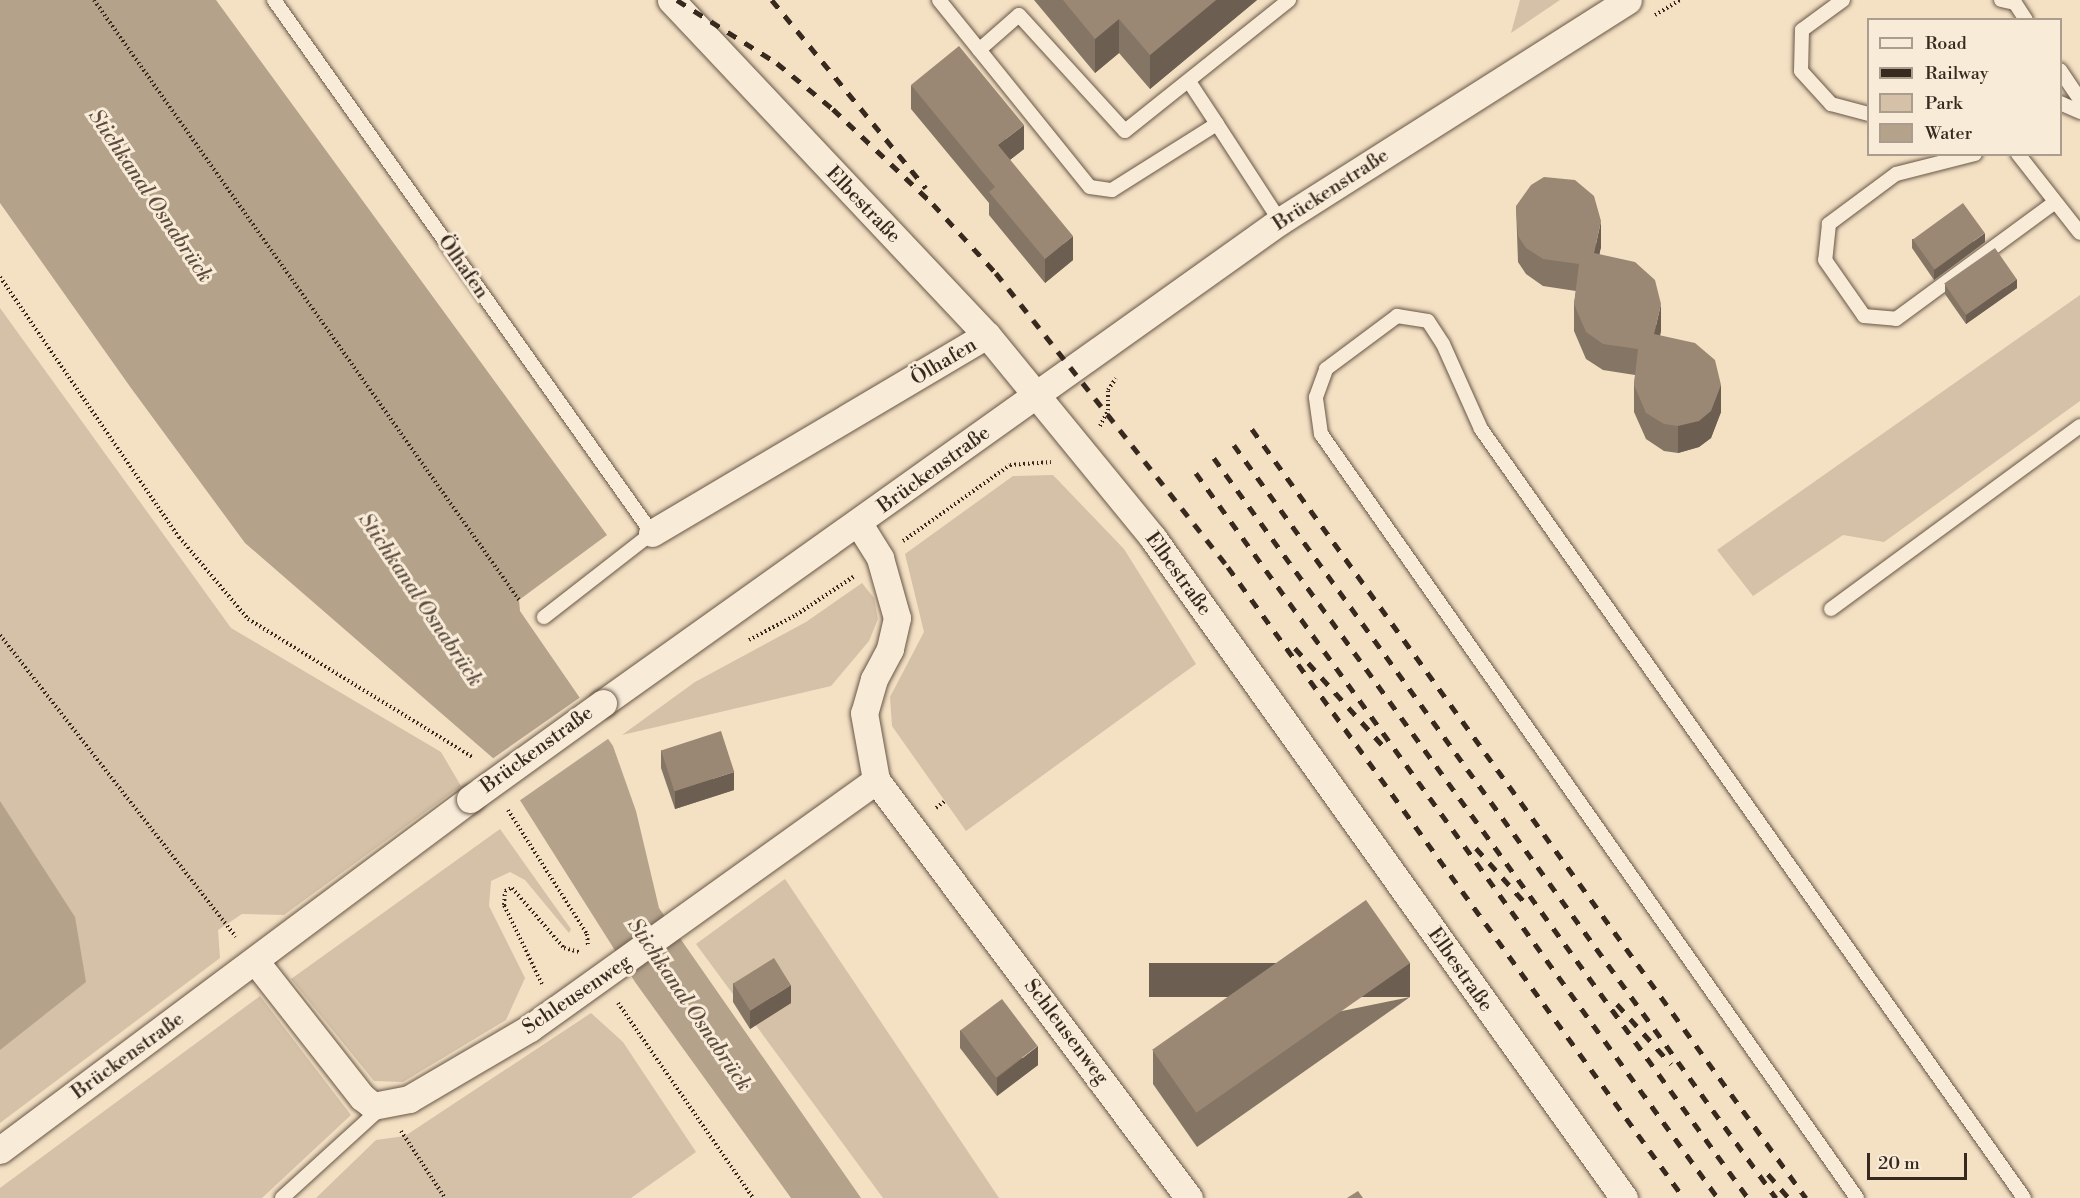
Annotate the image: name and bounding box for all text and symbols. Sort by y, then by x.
legend [1867,18,2062,156]
text: Road [1925,32,1967,55]
text: Railway [1925,62,1988,85]
text: Park [1925,92,1962,115]
water label: Stichkanal Osnabrück [83,105,217,287]
text: Water [1925,122,1972,145]
street label: Brückenstraße [1269,144,1393,236]
street label: Elbestraße [821,162,905,248]
street label: Ölhafen [432,230,494,304]
street label: Ölhafen [907,333,981,391]
street label: Brückenstraße [873,421,995,519]
water label: Stichkanal Osnabrück [353,509,487,691]
street label: Elbestraße [1140,528,1216,620]
street label: Brückenstraße [476,701,598,799]
water label: Stichkanal Osnabrück [622,914,756,1096]
street label: Elbestraße [1422,923,1498,1017]
street label: Schleusenweg [518,950,636,1040]
street label: Schleusenweg [1019,975,1113,1089]
street label: Brückenstraße [67,1007,189,1105]
scale bar [1870,1141,1970,1179]
text: 20 m [1878,1152,1920,1175]

